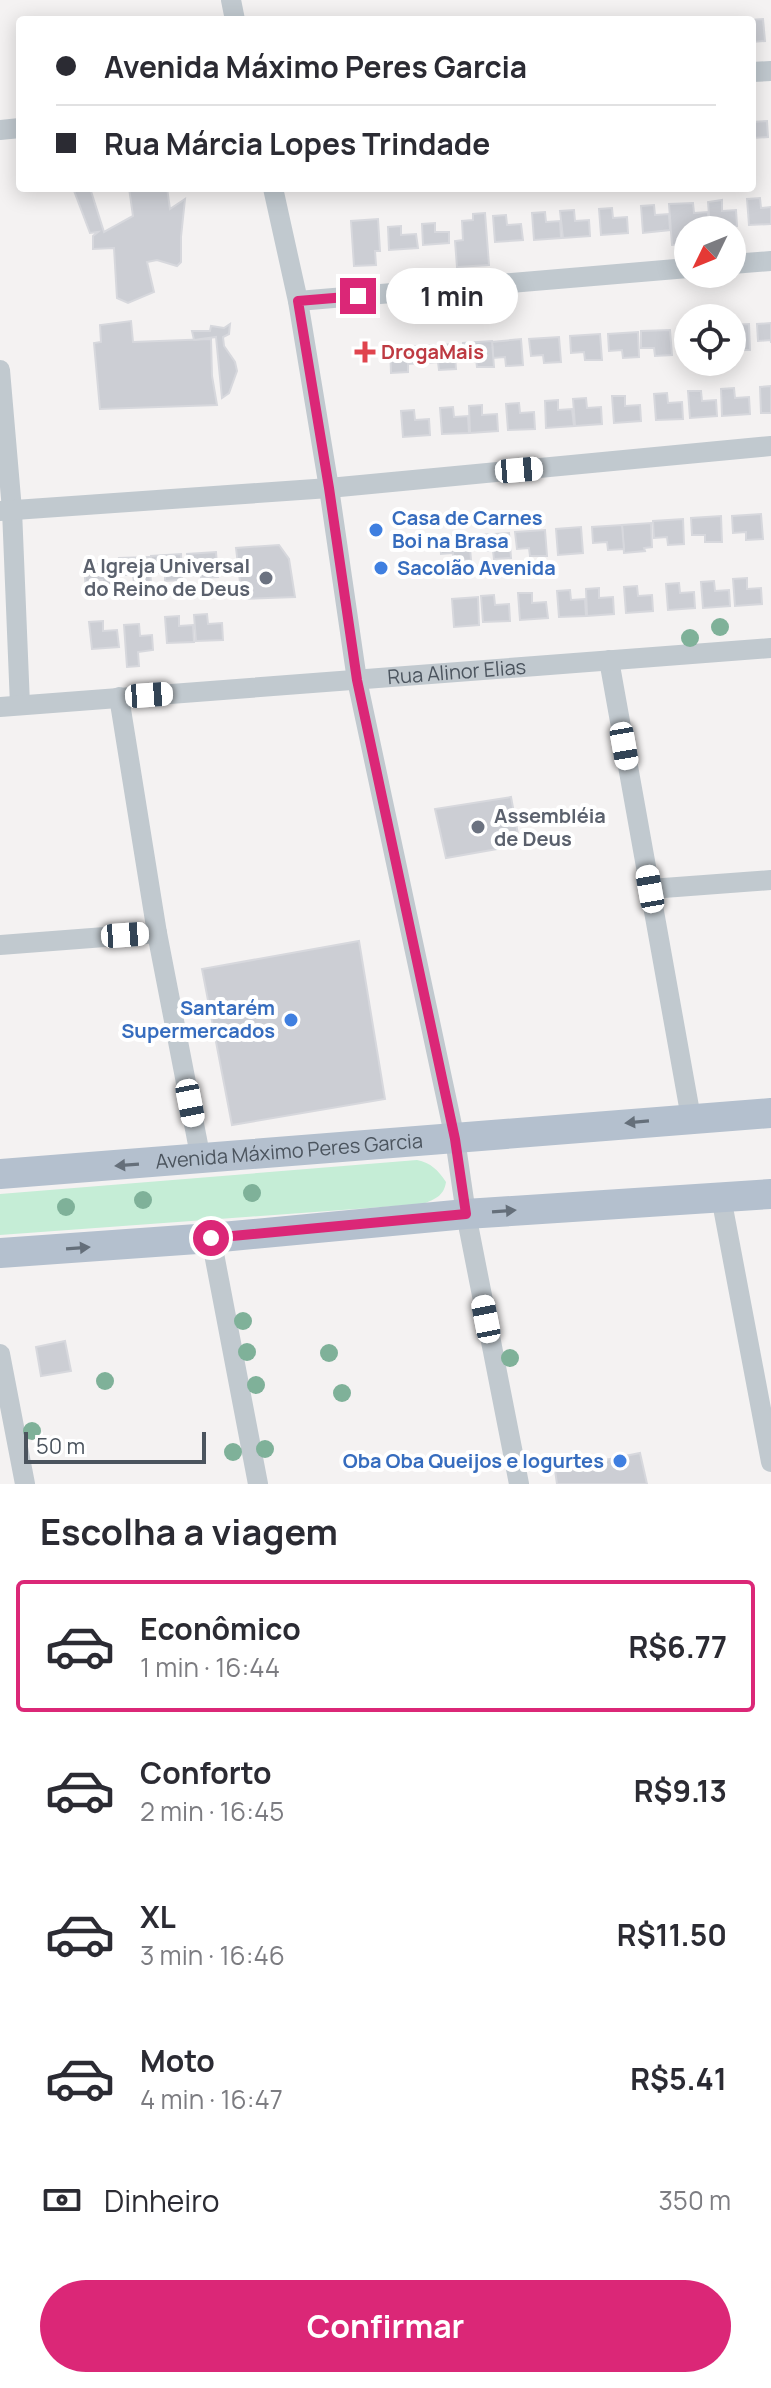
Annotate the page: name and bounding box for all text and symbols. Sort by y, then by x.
text: Avenida Máximo Peres Garcia [104,46,527,87]
text: Rua Márcia Lopes Trindade [104,123,490,164]
north arrow [674,216,746,288]
map controls [674,216,746,376]
callout: 1 min [386,268,518,324]
route end [340,278,376,314]
text: 1 min [420,278,484,314]
button: locate [674,304,746,376]
place label: DrogaMais [381,338,484,365]
marker: DrogaMais [356,343,374,361]
car [494,456,544,484]
place label: Casa de Carnes Boi na Brasa [392,504,543,554]
marker: Casa de Carnes Boi na Brasa [367,521,385,539]
place label: A Igreja Universal do Reino de Deus [83,552,250,602]
place label: Sacolão Avenida [397,554,556,581]
marker: Sacolão Avenida [372,559,390,577]
marker: A Igreja Universal do Reino de Deus [257,569,275,587]
street label: Rua Alinor Elias [386,653,527,690]
car [124,681,174,709]
car [608,720,640,772]
place label: Assembléia de Deus [494,802,606,852]
marker: Assembléia de Deus [469,818,487,836]
car [634,863,666,915]
car [100,921,150,949]
place label: Santarém Supermercados [121,994,275,1044]
marker: Santarém Supermercados [282,1011,300,1029]
car [174,1077,206,1129]
one-way arrow [624,1116,649,1129]
street label: Avenida Máximo Peres Garcia [154,1127,424,1175]
one-way arrow [114,1159,139,1172]
one-way arrow [492,1204,517,1217]
route start [193,1220,229,1256]
one-way arrow [66,1241,91,1254]
car [470,1293,502,1345]
scale bar [24,1428,206,1464]
text: 50 m [36,1431,85,1461]
place label: Oba Oba Queijos e Iogurtes [343,1447,604,1474]
marker: Oba Oba Queijos e Iogurtes [611,1452,629,1470]
text: Escolha a viagem [40,1507,338,1556]
text: Econômico [140,1608,301,1649]
icon: car [44,1610,116,1682]
text: R$6.77 [628,1626,727,1667]
text: 1 min · 16:44 [140,1649,280,1685]
text: Conforto [140,1752,271,1793]
icon: car [44,1754,116,1826]
text: R$9.13 [634,1770,727,1811]
text: 2 min · 16:45 [140,1793,284,1829]
text: XL [140,1896,176,1937]
icon: car [44,1898,116,1970]
text: R$11.50 [617,1914,727,1955]
text: 3 min · 16:46 [140,1937,285,1973]
text: Moto [140,2040,215,2081]
icon: car [44,2042,116,2114]
text: R$5.41 [630,2058,727,2099]
text: 4 min · 16:47 [140,2081,283,2117]
icon: cash [40,2178,84,2222]
text: Dinheiro [104,2180,220,2221]
text: 350 m [658,2182,731,2218]
button: Confirmar [40,2280,731,2372]

